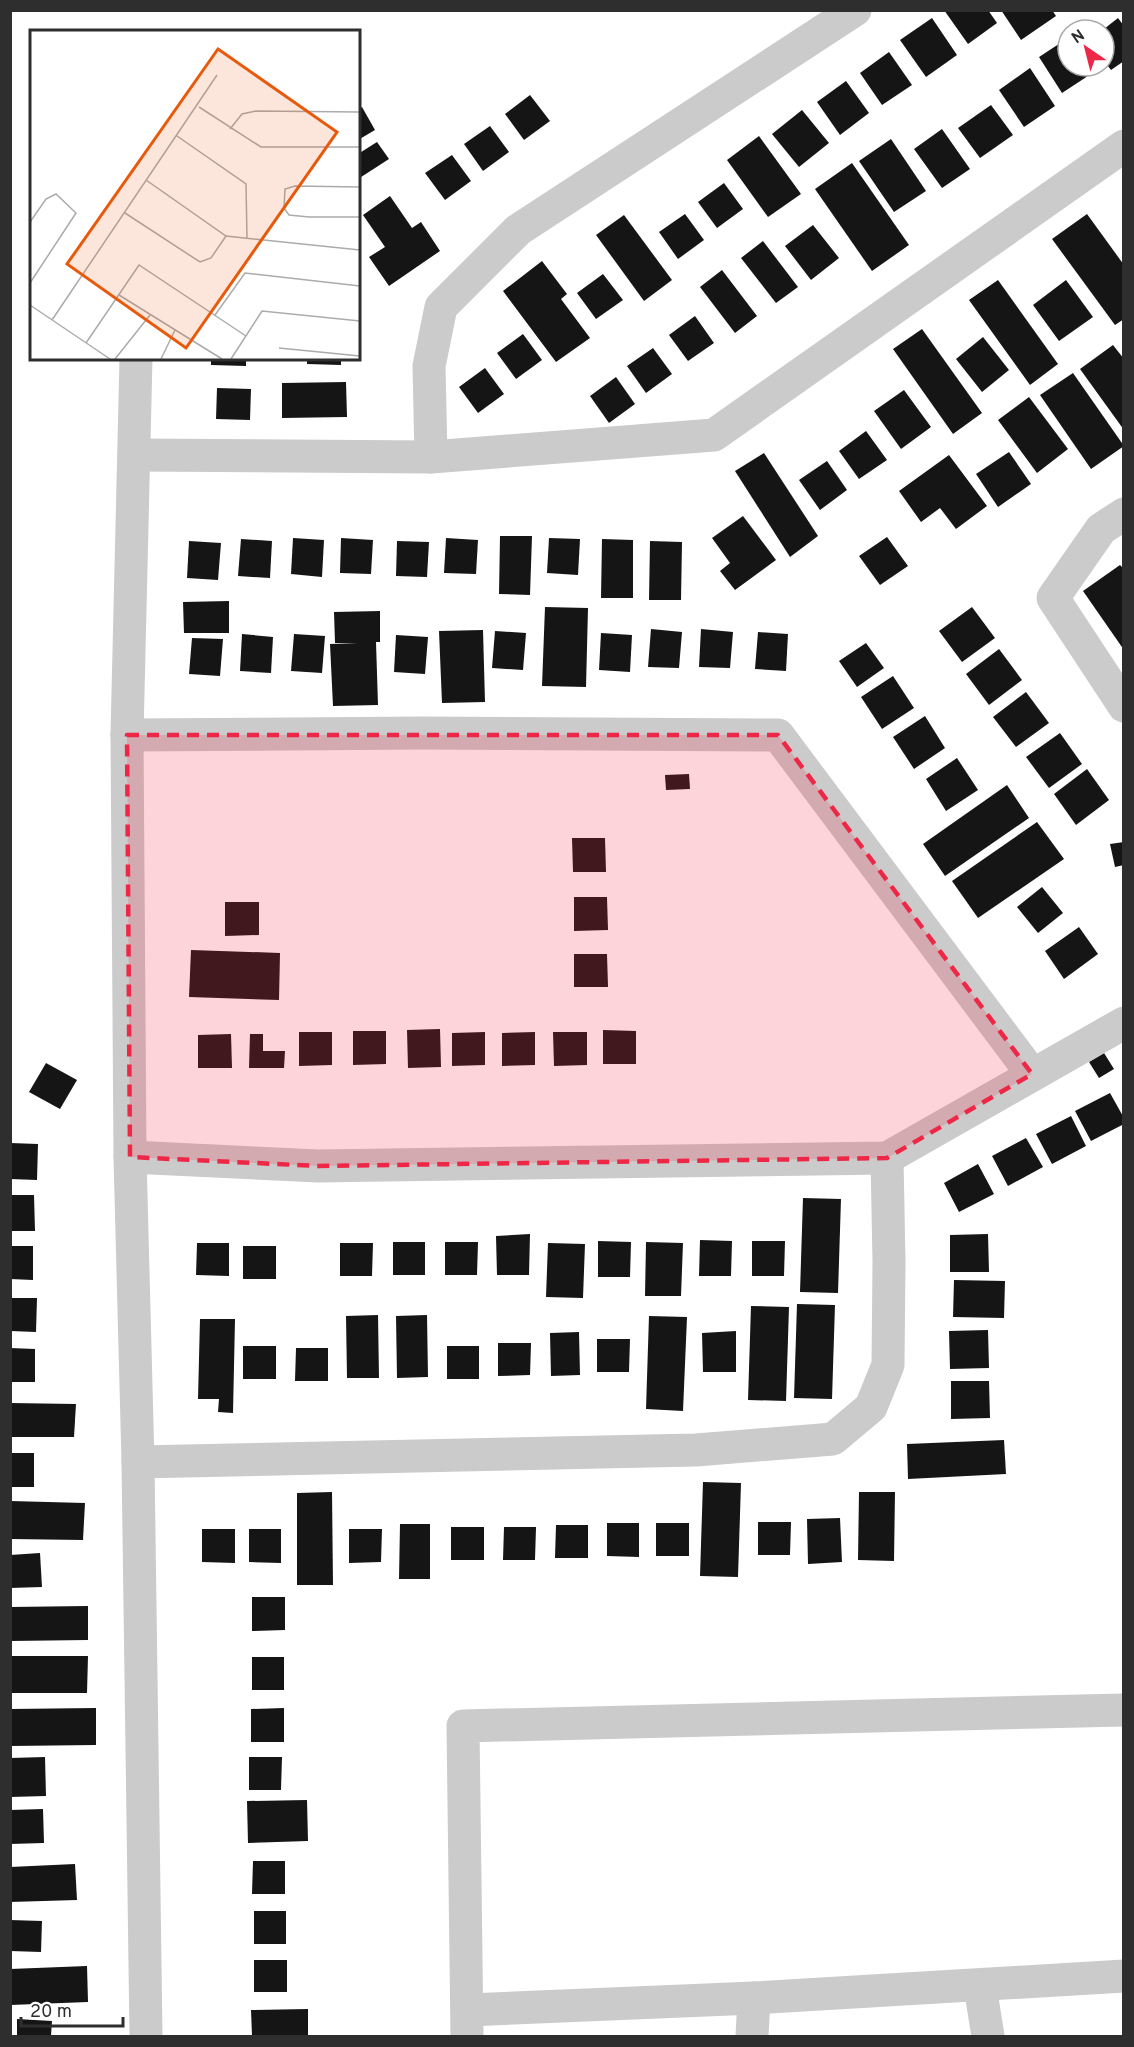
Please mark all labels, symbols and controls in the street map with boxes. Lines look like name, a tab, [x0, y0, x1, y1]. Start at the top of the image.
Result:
north arrow	[1056, 18, 1116, 78]
text: N	[1068, 26, 1089, 49]
inset map	[30, 30, 360, 360]
scale bar	[21, 1990, 123, 2028]
text: 20 m	[30, 2001, 72, 2024]

